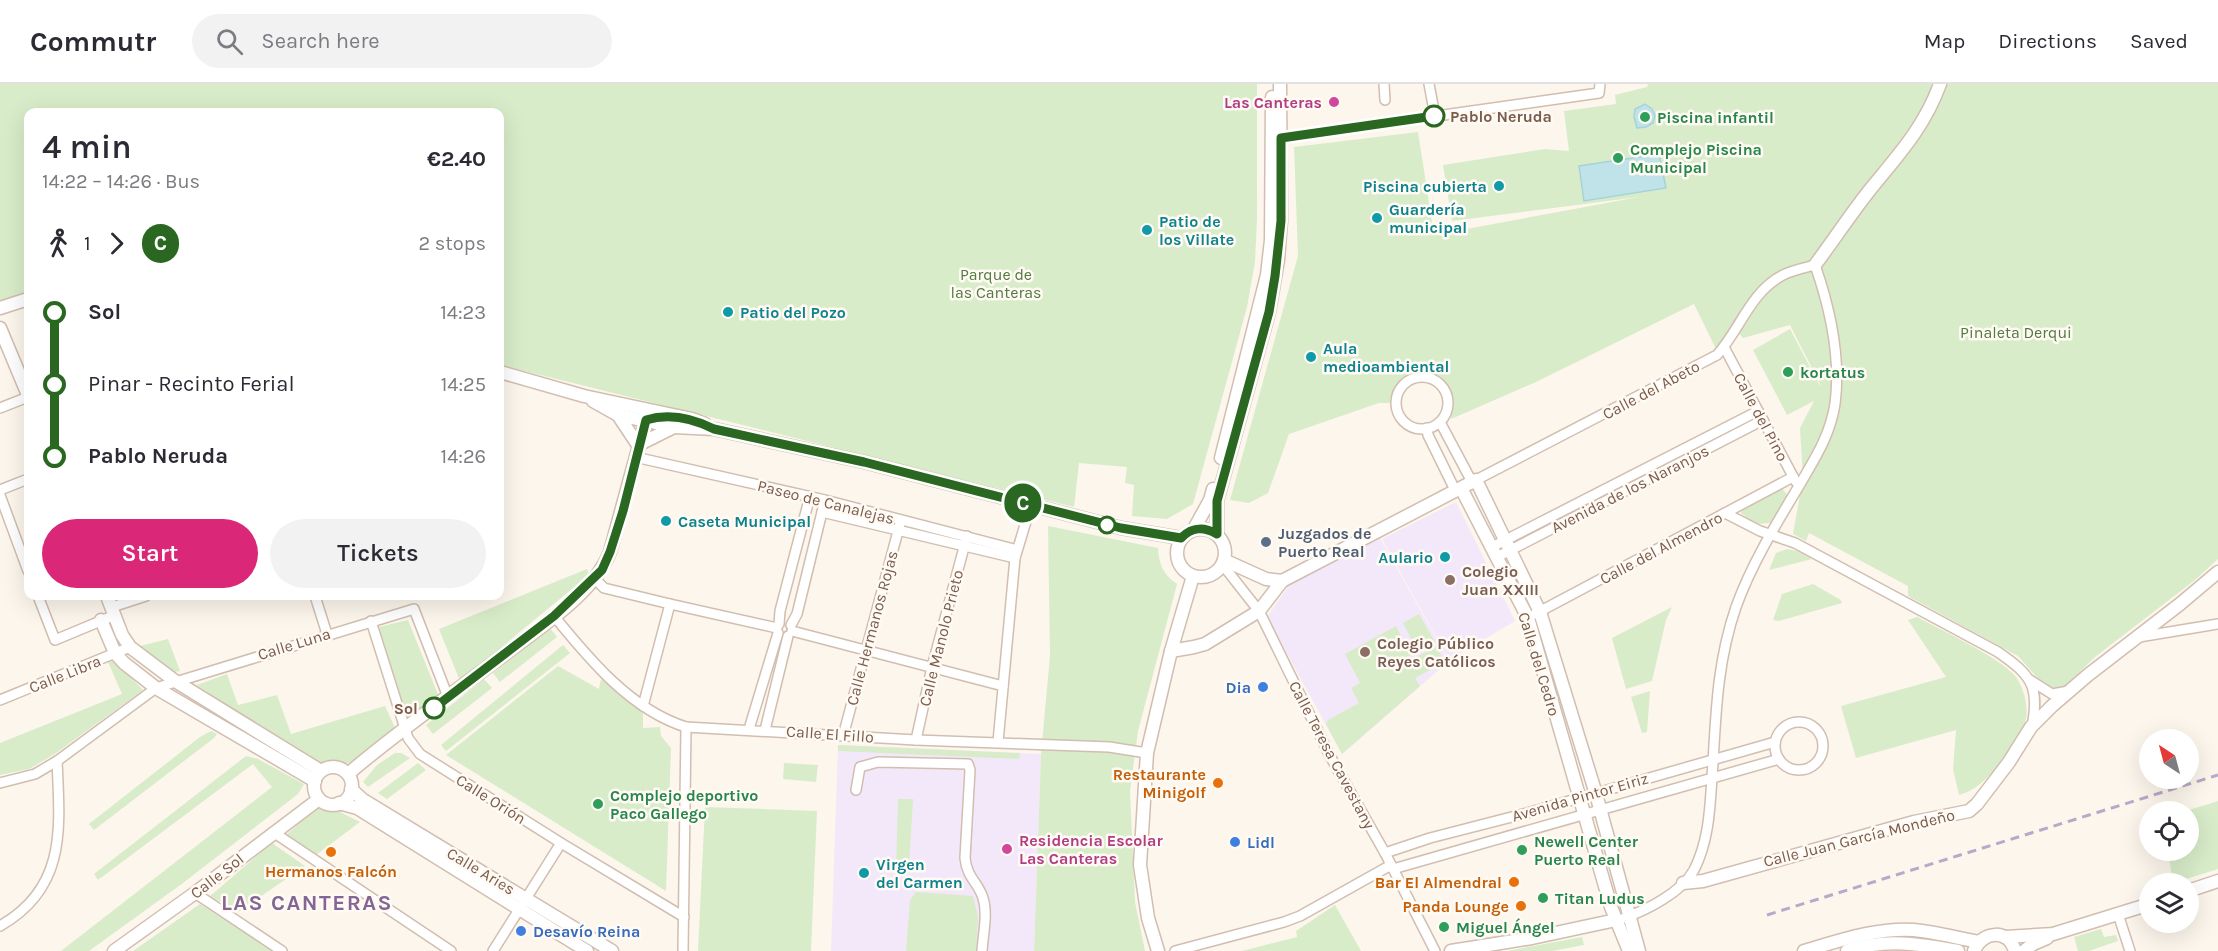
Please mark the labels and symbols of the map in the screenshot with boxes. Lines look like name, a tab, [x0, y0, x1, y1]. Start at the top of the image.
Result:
place label: Las Canteras	[1224, 93, 1322, 112]
marker: Las Canteras	[1327, 95, 1341, 109]
marker: Pablo Neruda	[1423, 105, 1445, 127]
place label: Pablo Neruda	[1450, 107, 1552, 126]
place label: Piscina infantil	[1657, 108, 1774, 127]
marker: Piscina infantil	[1638, 110, 1652, 124]
place label: Complejo Piscina Municipal	[1630, 140, 1762, 177]
marker: Complejo Piscina Municipal	[1611, 151, 1625, 165]
place label: Piscina cubierta	[1363, 177, 1487, 196]
marker: Piscina cubierta	[1492, 179, 1506, 193]
place label: Guardería municipal	[1389, 200, 1467, 237]
marker: Guardería municipal	[1370, 211, 1384, 225]
place label: Patio de los Villate	[1159, 212, 1234, 249]
marker: Patio de los Villate	[1140, 223, 1154, 237]
park label: Parque de las Canteras	[951, 265, 1042, 302]
place label: Patio del Pozo	[740, 303, 846, 322]
marker: Patio del Pozo	[721, 305, 735, 319]
park label: Pinaleta Derqui	[1960, 323, 2072, 342]
place label: Aula medioambiental	[1323, 339, 1449, 376]
marker: Aula medioambiental	[1304, 350, 1318, 364]
street label: Calle del Abeto	[1599, 356, 1703, 424]
place label: kortatus	[1800, 363, 1865, 382]
marker: kortatus	[1781, 365, 1795, 379]
street label: Calle del Pino	[1730, 369, 1792, 465]
street label: Avenida de los Naranjos	[1548, 441, 1712, 537]
street label: Paseo de Canalejas	[756, 476, 896, 528]
line badge: C	[1004, 484, 1042, 522]
street label: Calle del Almendro	[1596, 508, 1726, 588]
place label: Caseta Municipal	[678, 512, 811, 531]
marker: Caseta Municipal	[659, 514, 673, 528]
unlabelled marker	[1098, 516, 1116, 534]
place label: Juzgados de Puerto Real	[1278, 524, 1371, 561]
marker: Juzgados de Puerto Real	[1259, 535, 1273, 549]
place label: Aulario	[1378, 548, 1433, 567]
street label: Calle Hermanos Rojas	[842, 549, 902, 707]
marker: Aulario	[1438, 550, 1452, 564]
place label: Colegio Juan XXIII	[1462, 562, 1539, 599]
street label: Calle Manolo Prieto	[915, 568, 967, 708]
marker: Colegio Juan XXIII	[1443, 573, 1457, 587]
street label: Calle del Cedro	[1514, 610, 1564, 718]
street label: Calle Luna	[255, 624, 333, 664]
place label: Colegio Público Reyes Católicos	[1377, 634, 1496, 671]
marker: Colegio Público Reyes Católicos	[1358, 645, 1372, 659]
street label: Calle Libra	[26, 651, 104, 697]
place label: Dia	[1225, 678, 1251, 697]
street label: Calle Teresa Cavestany	[1285, 678, 1379, 833]
marker: Dia	[1256, 680, 1270, 694]
marker: Sol	[423, 697, 445, 719]
place label: Sol	[394, 699, 418, 718]
street label: Calle El Fillo	[786, 721, 874, 747]
north arrow	[2139, 729, 2199, 789]
place label: Restaurante Minigolf	[1113, 765, 1206, 802]
street label: Avenida Pintor Eiriz	[1510, 768, 1650, 826]
street label: Calle Orión	[453, 770, 529, 828]
marker: Restaurante Minigolf	[1211, 776, 1225, 790]
place label: Complejo deportivo Paco Gallego	[610, 786, 758, 823]
marker: Complejo deportivo Paco Gallego	[591, 797, 605, 811]
street label: Calle Juan García Mondeño	[1761, 805, 1957, 871]
place label: Residencia Escolar Las Canteras	[1019, 831, 1163, 868]
place label: Newell Center Puerto Real	[1534, 832, 1639, 869]
place label: Lidl	[1247, 833, 1275, 852]
marker: Lidl	[1228, 835, 1242, 849]
marker: Residencia Escolar Las Canteras	[1000, 842, 1014, 856]
street label: Calle Aries	[444, 843, 518, 899]
marker: Newell Center Puerto Real	[1515, 843, 1529, 857]
marker: Hermanos Falcón	[324, 845, 338, 859]
street label: Calle Sol	[187, 849, 247, 903]
place label: Virgen del Carmen	[876, 855, 963, 892]
place label: Hermanos Falcón	[265, 862, 397, 881]
marker: Virgen del Carmen	[857, 866, 871, 880]
place label: Bar El Almendral	[1375, 873, 1502, 892]
marker: Bar El Almendral	[1507, 875, 1521, 889]
place label: Titan Ludus	[1555, 889, 1645, 908]
district label: LAS CANTERAS	[221, 890, 393, 916]
marker: Titan Ludus	[1536, 891, 1550, 905]
place label: Panda Lounge	[1402, 897, 1509, 916]
marker: Panda Lounge	[1514, 899, 1528, 913]
place label: Miguel Ángel	[1456, 918, 1555, 937]
marker: Miguel Ángel	[1437, 920, 1451, 934]
place label: Desavío Reina	[533, 922, 640, 941]
marker: Desavío Reina	[514, 924, 528, 938]

